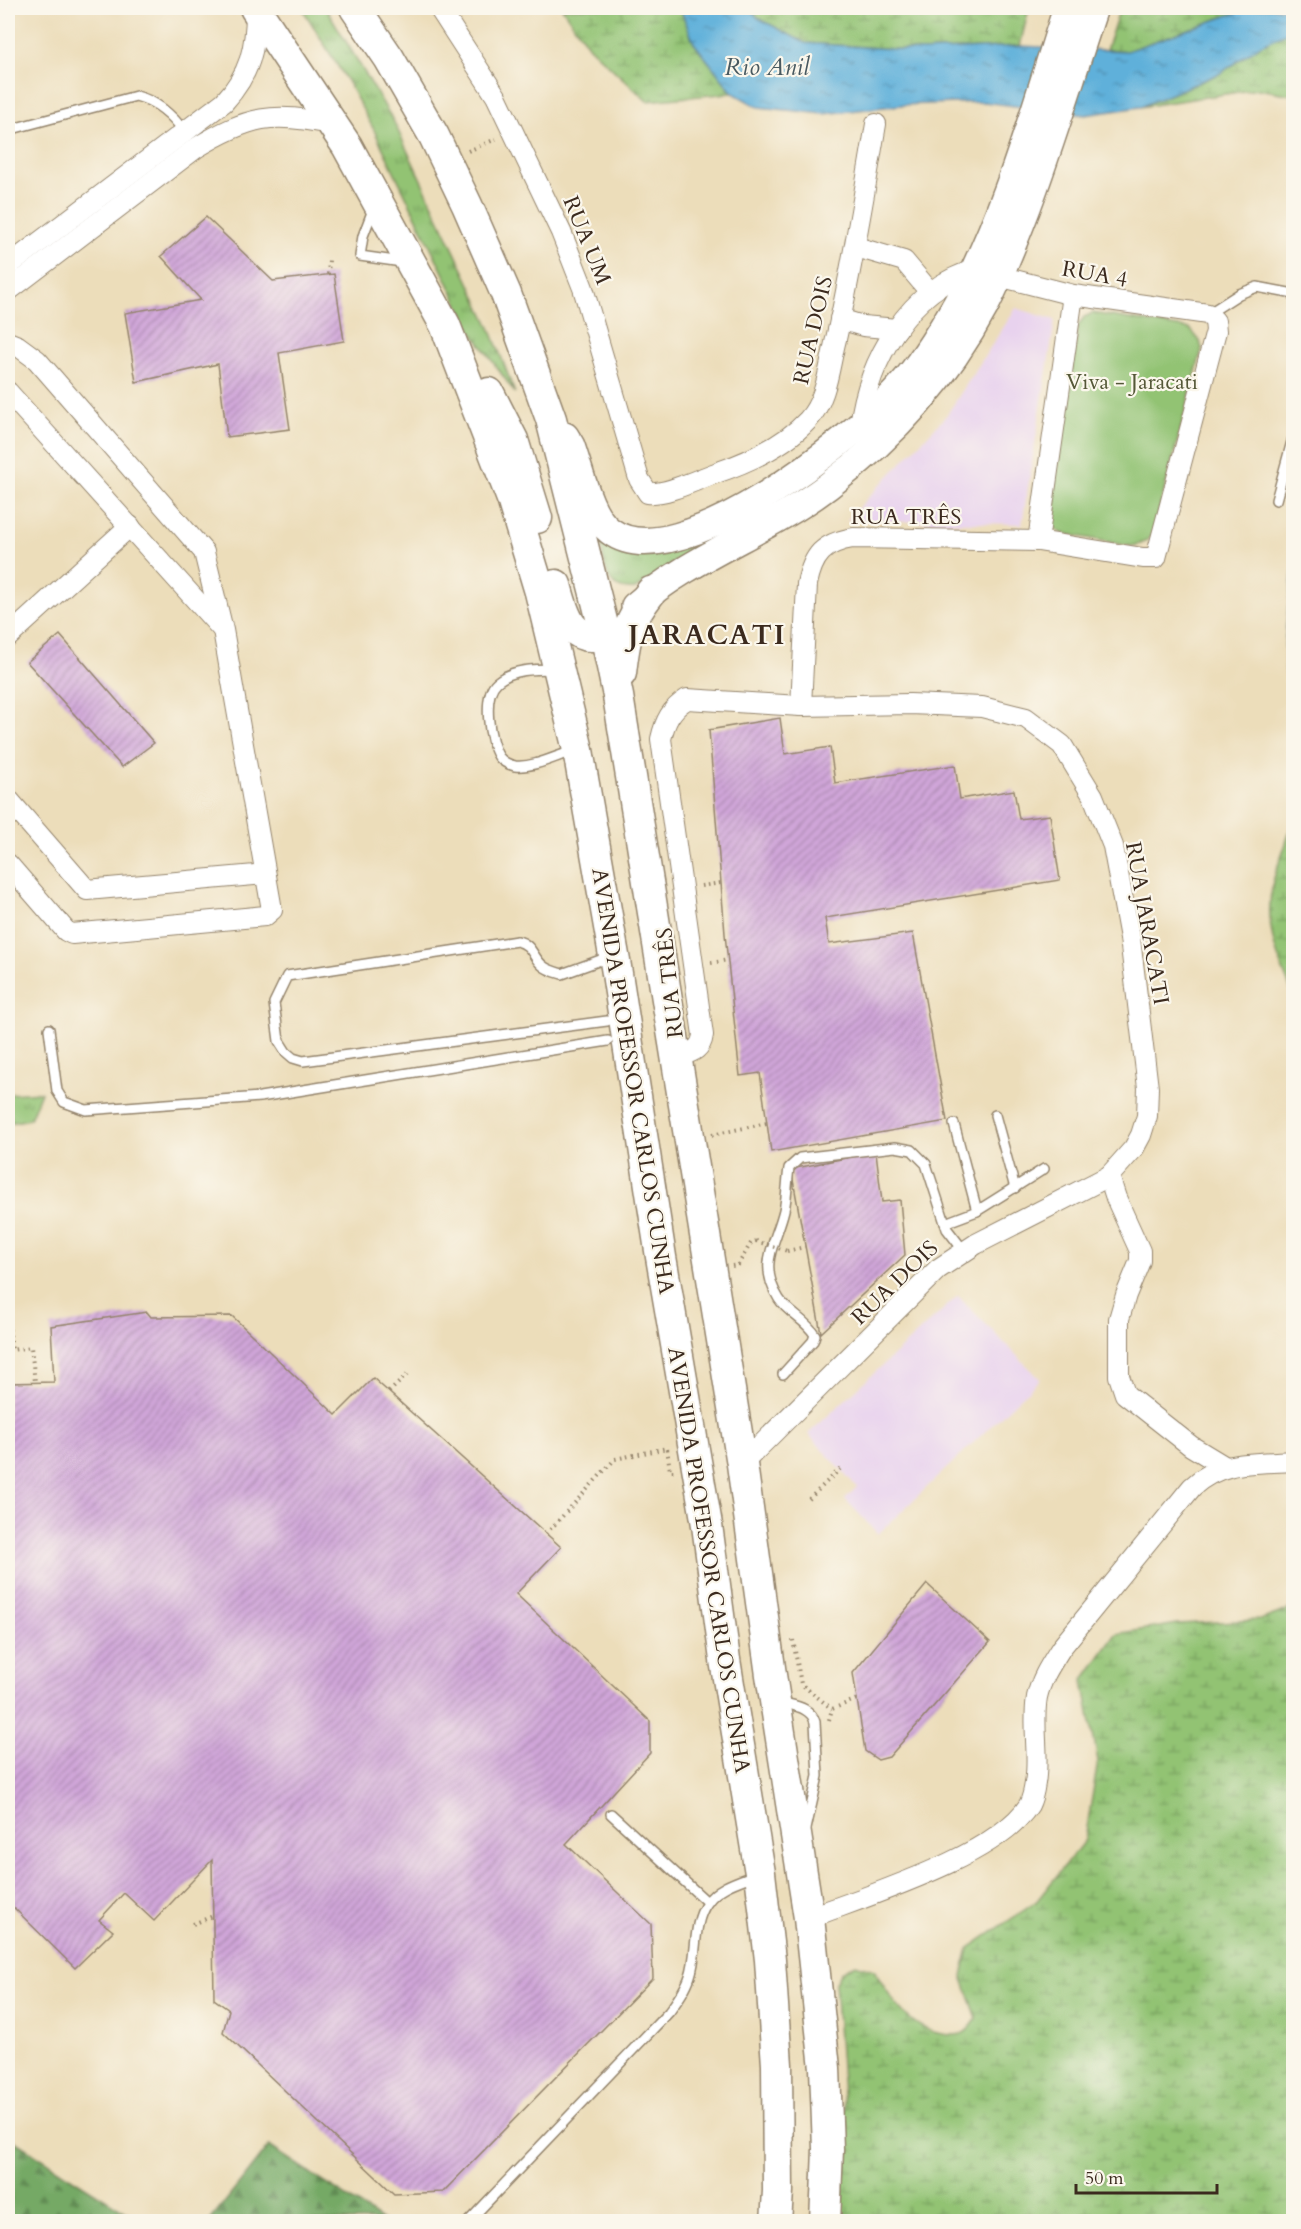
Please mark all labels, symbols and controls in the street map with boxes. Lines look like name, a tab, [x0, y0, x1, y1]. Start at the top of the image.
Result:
water label: Rio Anil	[724, 51, 811, 84]
street label: RUA UM	[556, 191, 619, 290]
street label: RUA 4	[1060, 253, 1130, 294]
street label: RUA DOIS	[786, 273, 840, 387]
park label: Viva - Jaracati	[1066, 367, 1198, 397]
street label: RUA TRÊS	[851, 502, 961, 532]
district label: JARACATI	[624, 616, 786, 654]
street label: RUA JARACATI	[1118, 839, 1176, 1007]
street label: AVENIDA PROFESSOR CARLOS CUNHA	[584, 866, 682, 1297]
street label: RUA TRÊS	[649, 926, 691, 1040]
street label: RUA DOIS	[845, 1234, 945, 1332]
street label: AVENIDA PROFESSOR CARLOS CUNHA	[660, 1345, 758, 1776]
scale bar	[1076, 2157, 1217, 2195]
text: 50 m	[1085, 2166, 1124, 2191]

